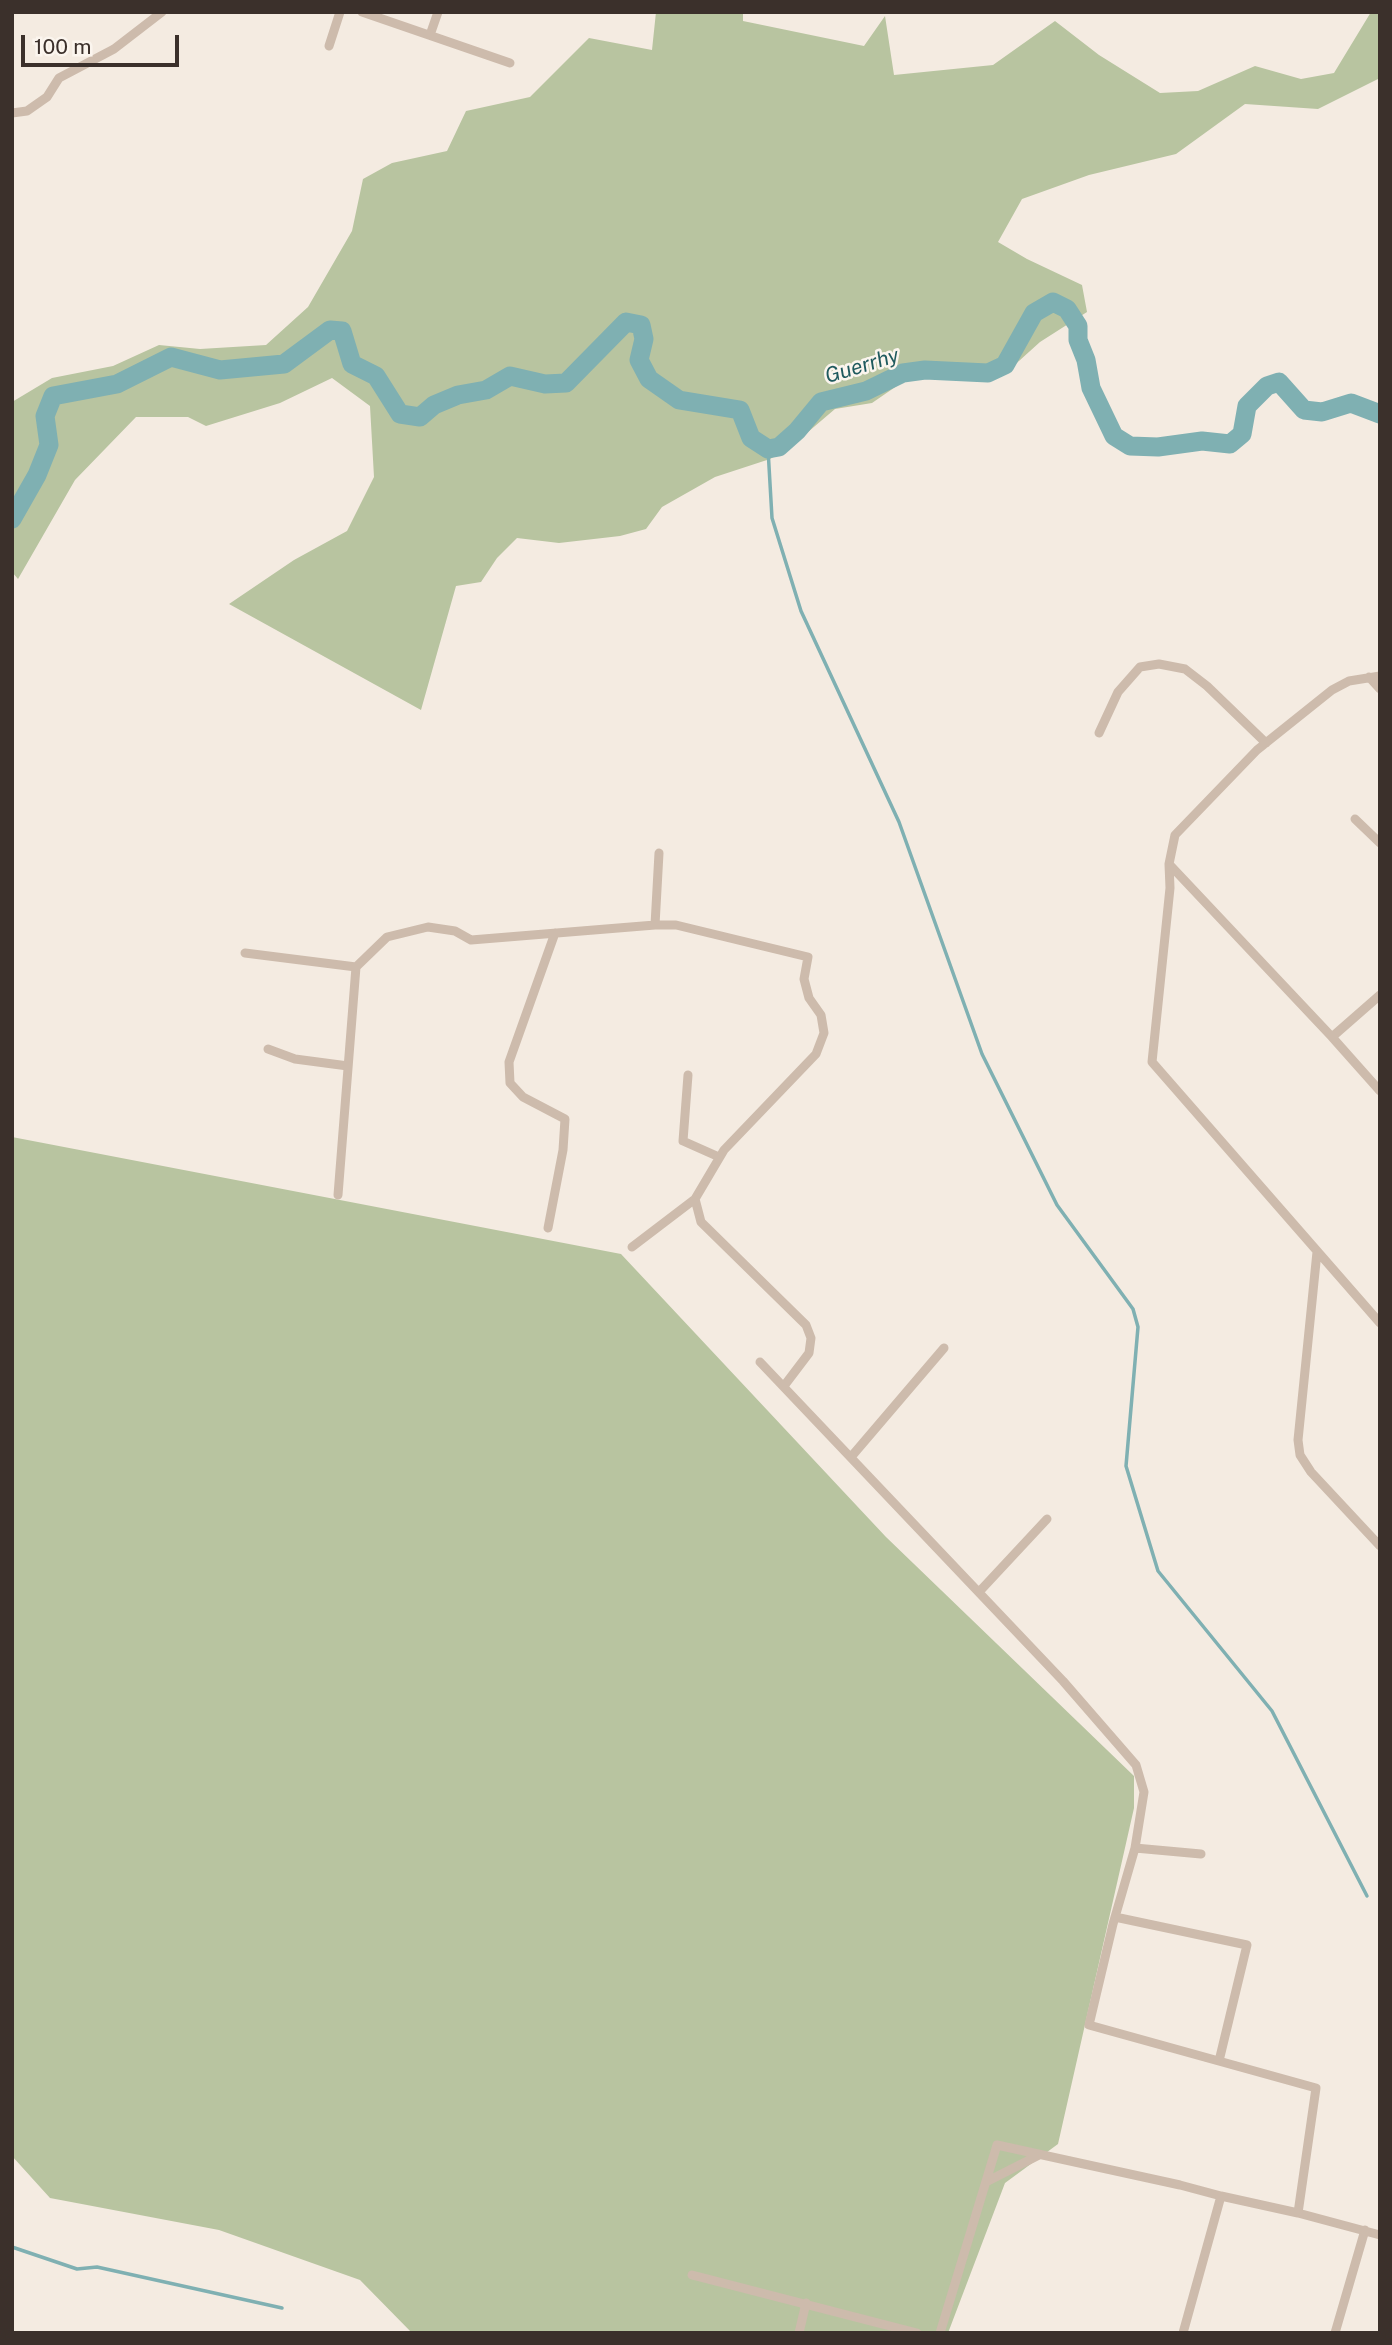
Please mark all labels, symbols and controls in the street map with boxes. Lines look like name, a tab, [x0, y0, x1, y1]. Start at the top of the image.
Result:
scale bar	[24, 21, 182, 65]
text: 100 m	[34, 34, 91, 59]
water label: Guerrhy	[822, 343, 902, 389]

